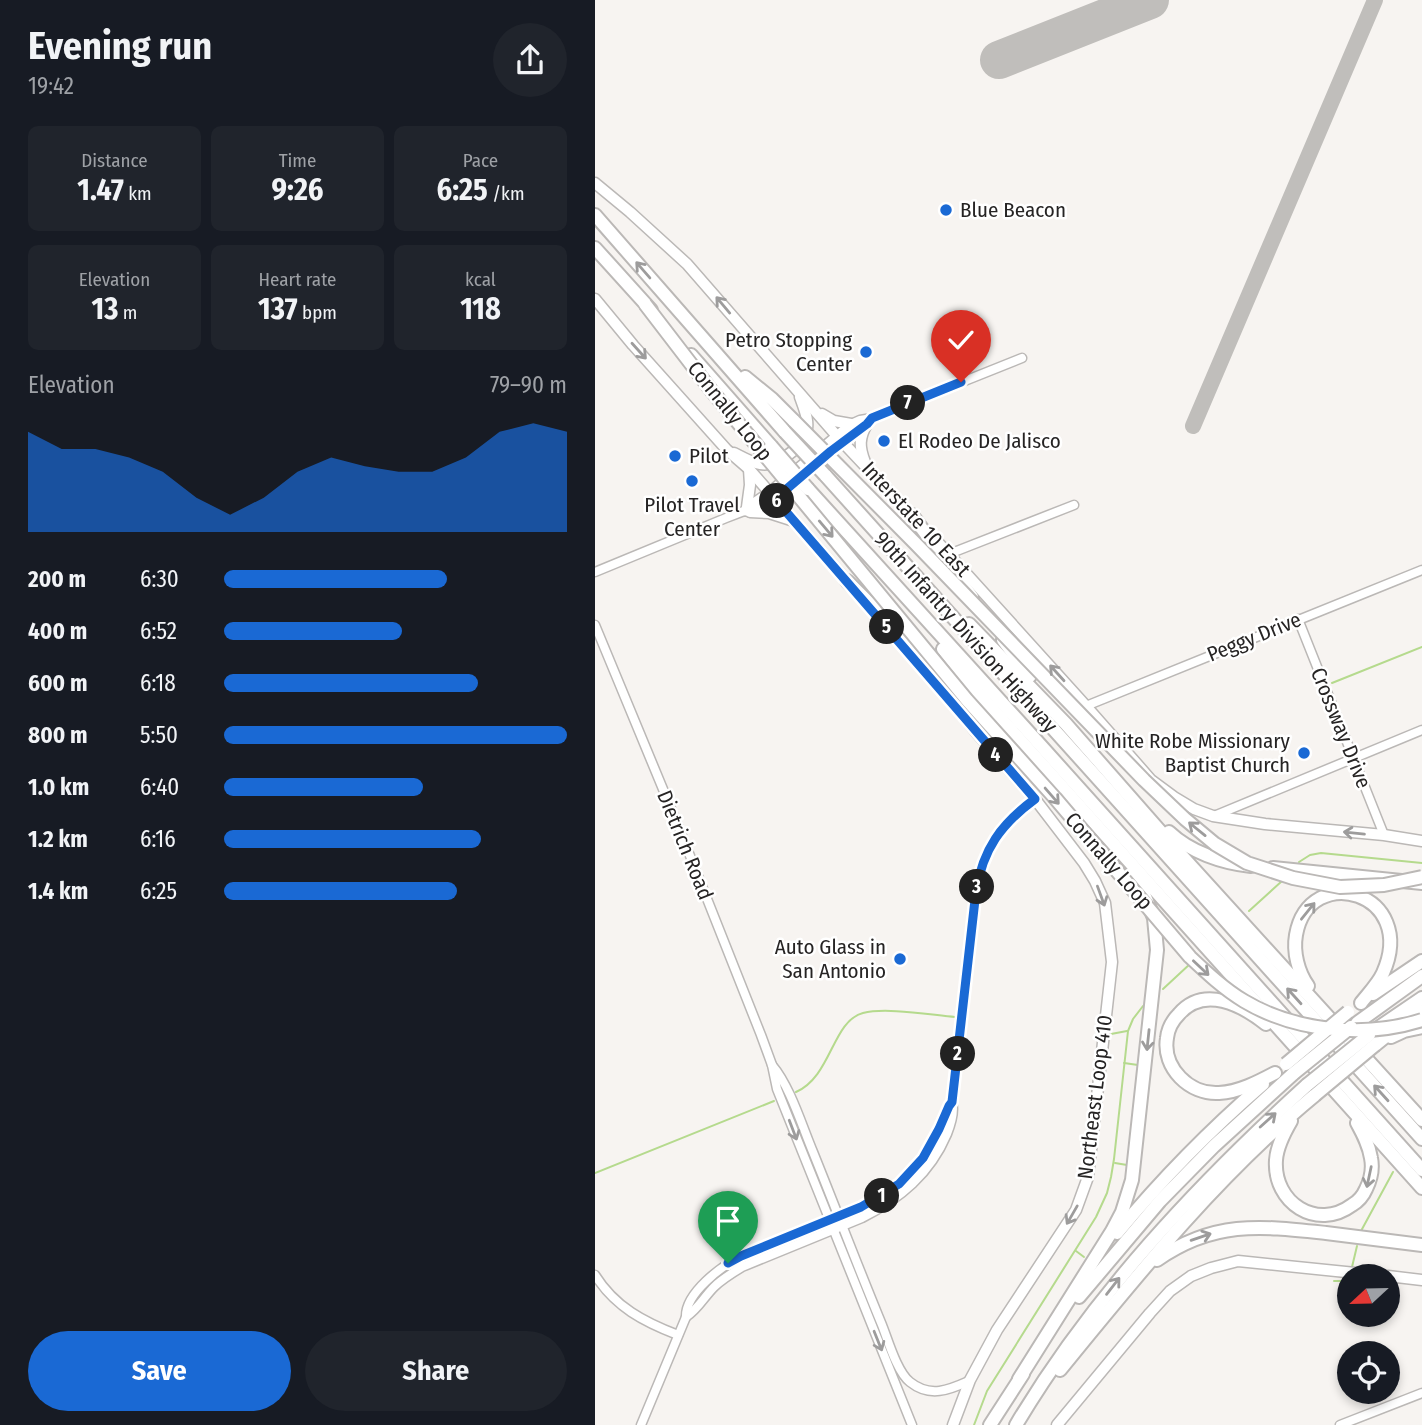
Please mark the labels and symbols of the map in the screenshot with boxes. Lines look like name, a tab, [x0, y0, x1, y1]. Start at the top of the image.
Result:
place label: Blue Beacon	[960, 197, 1066, 223]
marker: Blue Beacon	[938, 202, 954, 218]
one-way arrow	[635, 262, 652, 279]
one-way arrow	[715, 296, 731, 314]
pin	[931, 310, 991, 382]
place label: Petro Stopping Center	[725, 327, 853, 377]
one-way arrow	[630, 342, 647, 359]
marker: Petro Stopping Center	[858, 344, 874, 360]
street label: Connally Loop	[682, 356, 778, 466]
pin: 7	[891, 386, 925, 420]
place label: El Rodeo De Jalisco	[898, 428, 1061, 454]
marker: El Rodeo De Jalisco	[876, 433, 892, 449]
place label: Pilot	[689, 443, 729, 469]
marker: Pilot	[667, 448, 683, 464]
street label: Interstate 10 East	[856, 456, 976, 582]
marker: Pilot Travel Center	[684, 473, 700, 489]
pin: 6	[759, 484, 795, 518]
place label: Pilot Travel Center	[644, 492, 740, 542]
one-way arrow	[818, 519, 834, 537]
street label: 90th Infantry Division Highway	[869, 526, 1064, 738]
street label: Peggy Drive	[1203, 606, 1305, 668]
pin: 5	[869, 610, 905, 644]
street label: Crossway Drive	[1305, 664, 1377, 792]
one-way arrow	[1048, 665, 1065, 682]
place label: White Robe Missionary Baptist Church	[1095, 728, 1291, 778]
pin: 4	[979, 738, 1013, 772]
marker: White Robe Missionary Baptist Church	[1296, 745, 1312, 761]
street label: Dietrich Road	[651, 786, 719, 904]
one-way arrow	[1044, 786, 1060, 804]
street label: Connally Loop	[1060, 807, 1158, 915]
one-way arrow	[1188, 821, 1206, 837]
one-way arrow	[1343, 826, 1366, 839]
pin: 3	[959, 870, 995, 904]
one-way arrow	[1096, 884, 1108, 906]
one-way arrow	[1300, 902, 1316, 920]
place label: Auto Glass in San Antonio	[775, 934, 886, 984]
marker: Auto Glass in San Antonio	[892, 951, 908, 967]
one-way arrow	[1193, 959, 1210, 976]
one-way arrow	[1286, 987, 1302, 1005]
street label: Northeast Loop 410	[1072, 1013, 1118, 1181]
one-way arrow	[1141, 1028, 1154, 1051]
pin: 2	[941, 1036, 975, 1072]
one-way arrow	[1373, 1084, 1389, 1102]
one-way arrow	[1259, 1112, 1277, 1128]
one-way arrow	[787, 1119, 800, 1140]
one-way arrow	[1362, 1165, 1375, 1188]
pin: 1	[865, 1178, 899, 1214]
pin	[698, 1191, 758, 1263]
one-way arrow	[1065, 1205, 1079, 1225]
one-way arrow	[1190, 1230, 1212, 1242]
north arrow	[1337, 1264, 1400, 1326]
one-way arrow	[1106, 1278, 1121, 1296]
one-way arrow	[872, 1330, 885, 1351]

